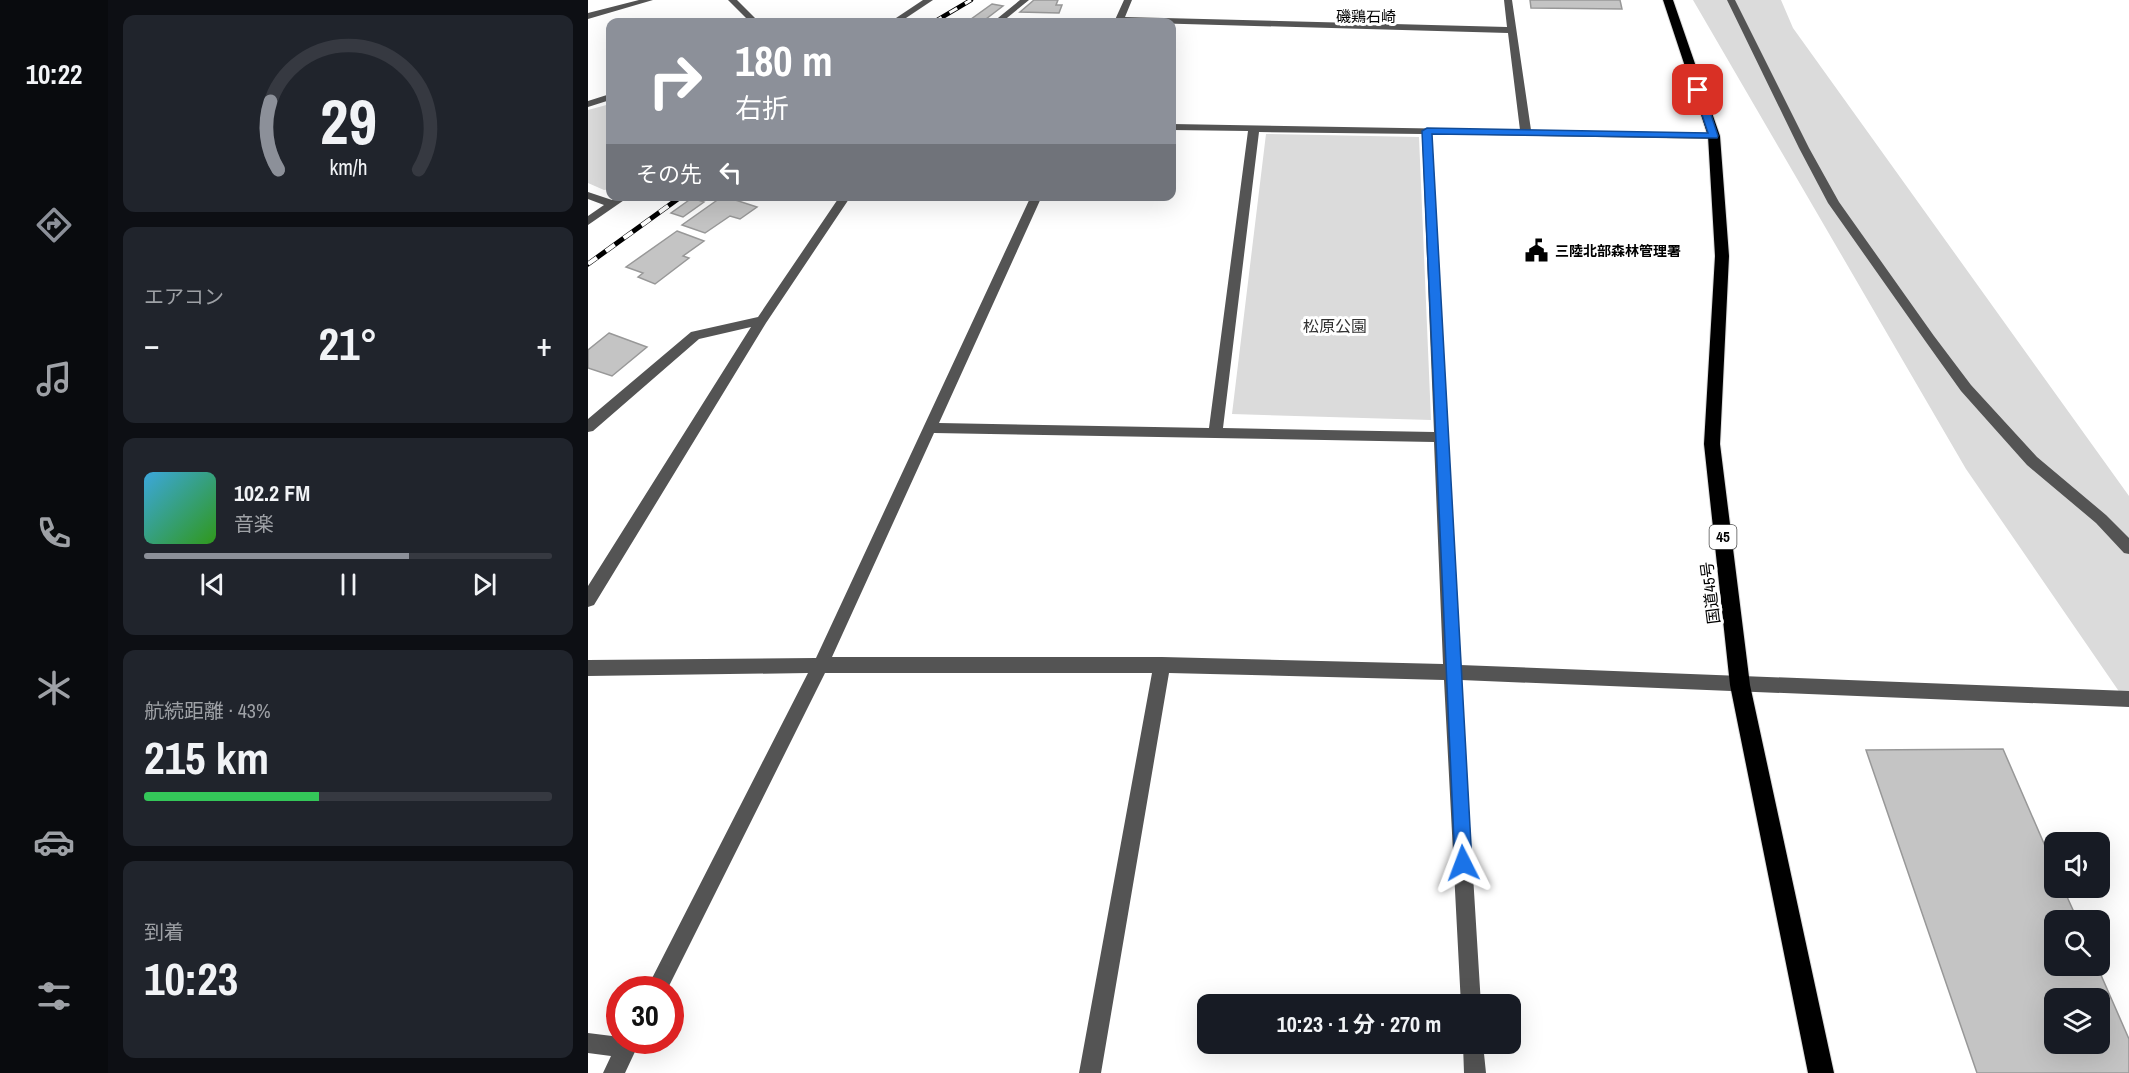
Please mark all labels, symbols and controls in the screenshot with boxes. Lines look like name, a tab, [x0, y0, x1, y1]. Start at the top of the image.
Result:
district label: 磯鶏石崎	[1336, 6, 1396, 27]
text: 180 m	[735, 33, 833, 89]
icon: right	[636, 42, 714, 120]
text: 10:22	[26, 56, 82, 92]
pin	[1672, 64, 1723, 115]
icon: arrive	[1681, 73, 1714, 106]
text: 29	[320, 79, 376, 163]
text: 右折	[735, 90, 789, 126]
text: km/h	[329, 154, 367, 183]
icon: left	[714, 156, 747, 189]
text: その先	[636, 159, 702, 189]
icon: directions	[33, 204, 75, 246]
public building icon: 三陸北部森林管理署	[1524, 238, 1550, 264]
place label: 三陸北部森林管理署	[1555, 242, 1681, 260]
text: エアコン	[144, 283, 224, 310]
text: 21°	[318, 313, 378, 374]
park label: 松原公園	[1303, 315, 1367, 337]
text: −	[144, 322, 160, 366]
text: +	[536, 322, 552, 366]
icon: music	[33, 358, 75, 400]
text: 102.2 FM	[234, 478, 310, 508]
text: 音楽	[234, 510, 274, 537]
icon: phone	[33, 512, 75, 554]
road number: 45	[1710, 525, 1736, 549]
street label: 国道45号	[1695, 561, 1725, 625]
icon: previous	[196, 568, 229, 601]
icon: pause	[332, 568, 365, 601]
icon: next	[468, 568, 501, 601]
icon: climate	[33, 667, 75, 709]
text: 航続距離 · 43%	[144, 697, 271, 724]
text: 215 km	[144, 727, 269, 788]
icon: car	[33, 821, 75, 863]
position arrow	[1431, 831, 1495, 895]
map controls	[2044, 832, 2110, 1054]
button: sound	[2044, 832, 2110, 898]
button: search	[2044, 910, 2110, 976]
text: 到着	[144, 918, 184, 945]
text: 10:23	[144, 948, 238, 1009]
icon: filters	[33, 975, 75, 1017]
speed limit sign: 30	[606, 976, 684, 1054]
button: layers	[2044, 988, 2110, 1054]
text: 10:23 · 1 分 · 270 m	[1277, 1009, 1441, 1039]

